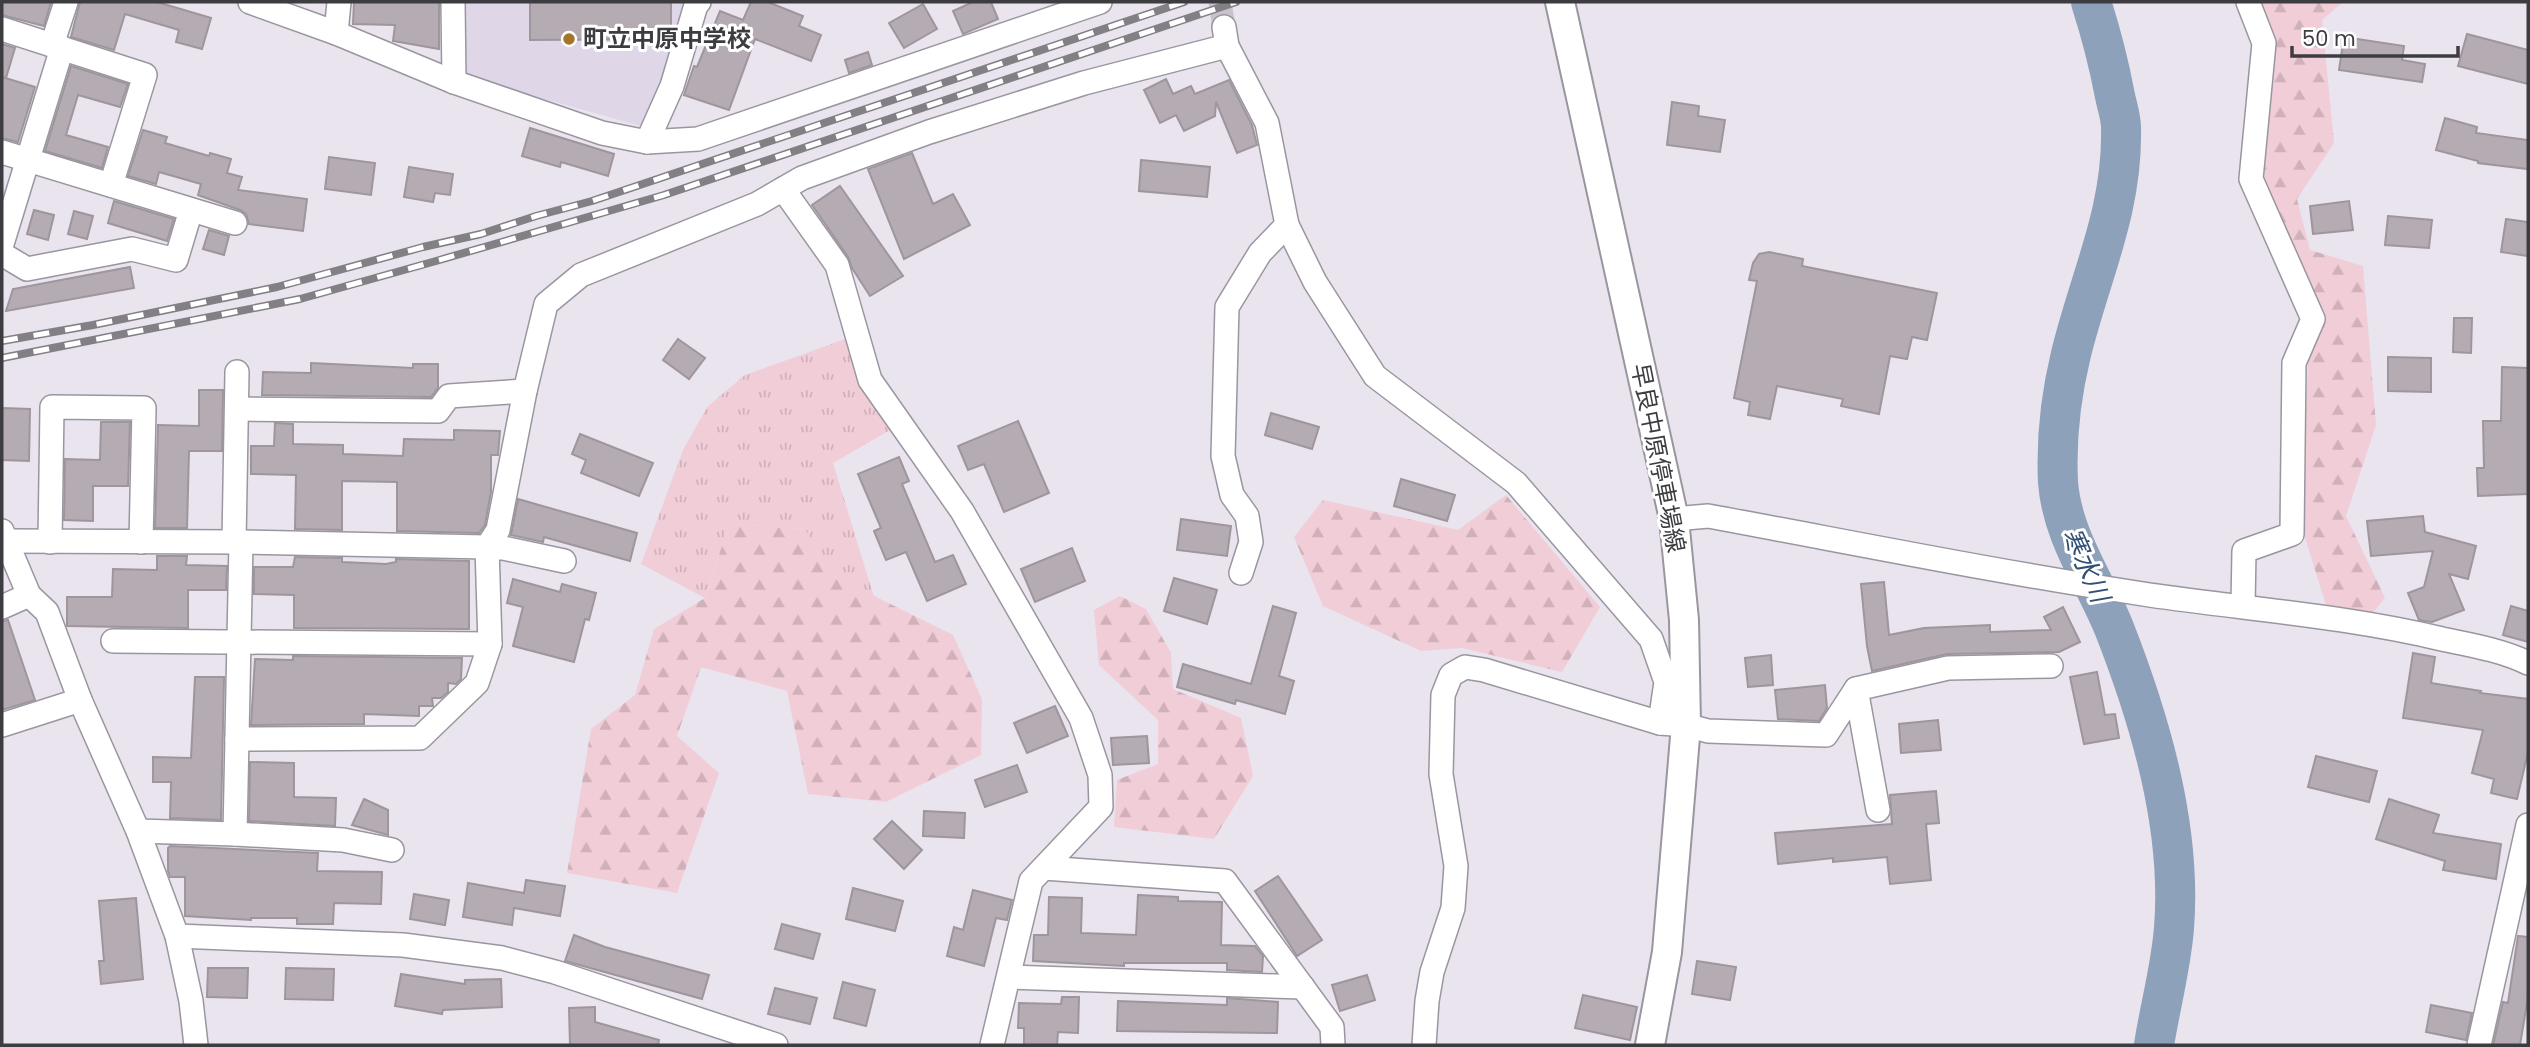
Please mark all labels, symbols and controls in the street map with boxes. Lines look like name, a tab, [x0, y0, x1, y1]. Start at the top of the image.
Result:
scale bar	[2292, 14, 2458, 58]
place label: 町立中原中学校	[583, 22, 751, 55]
text: 50 m	[2302, 24, 2356, 53]
marker: 町立中原中学校	[561, 31, 577, 47]
street label: 早良中原停車場線	[1624, 361, 1693, 555]
water label: 寒水川	[2054, 522, 2120, 611]

